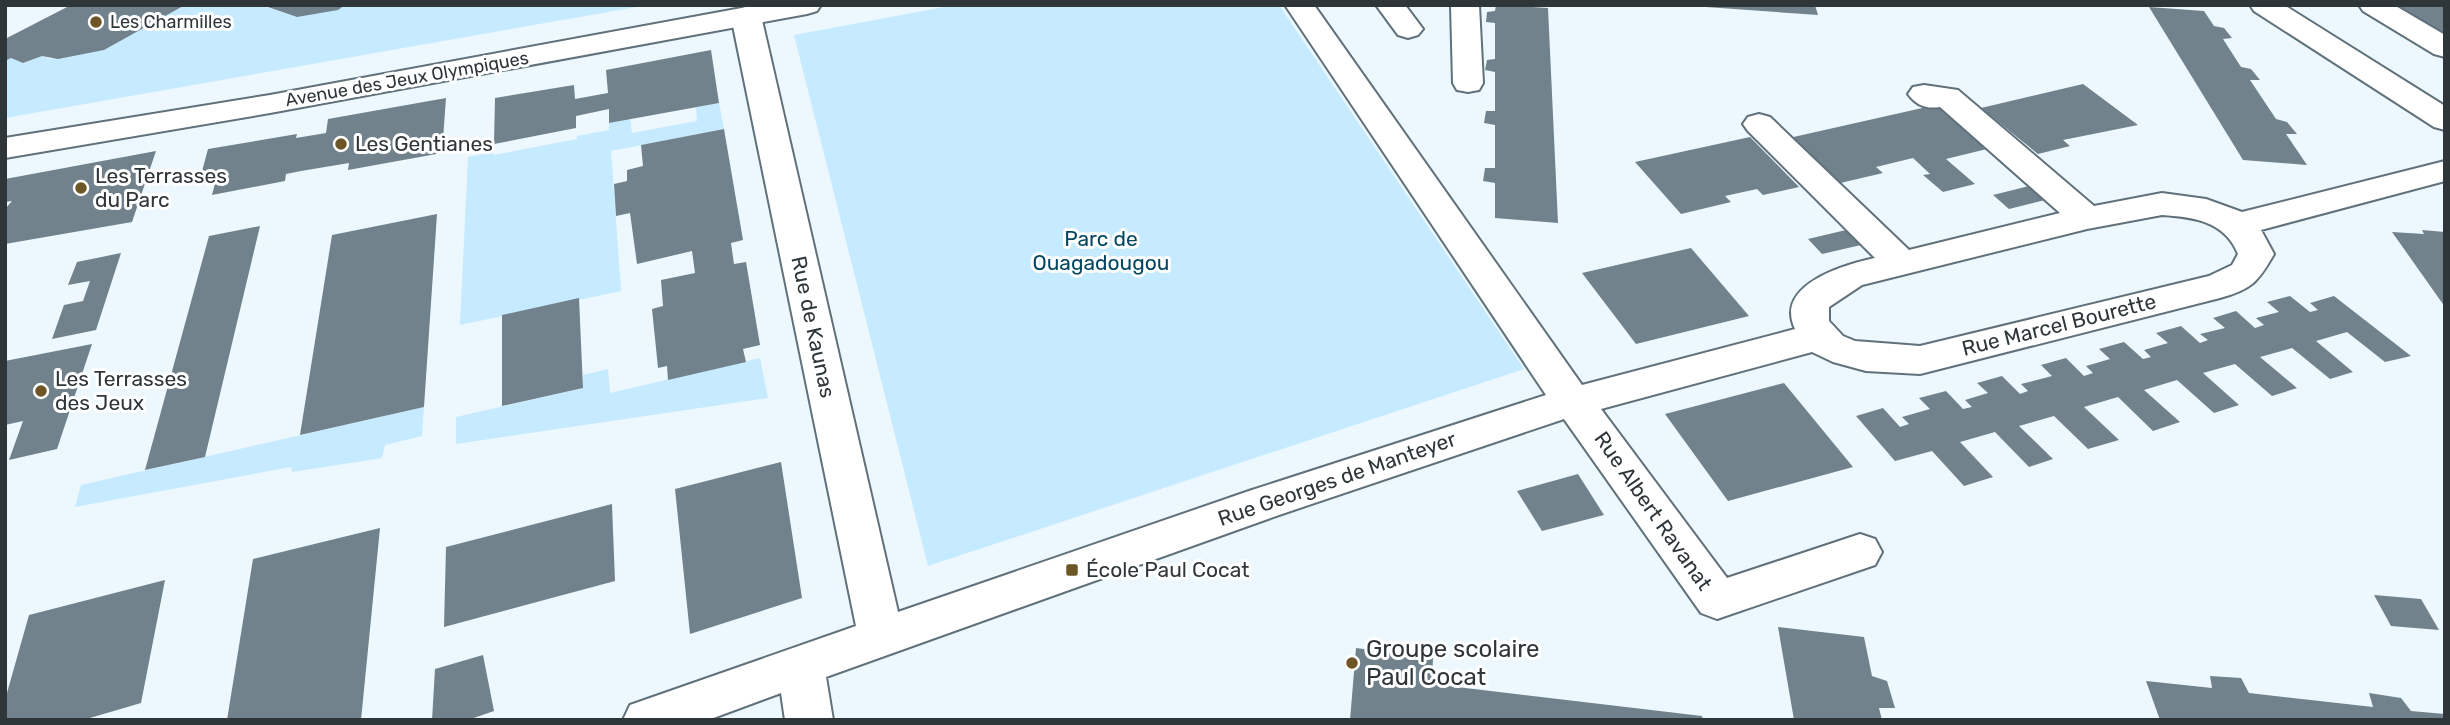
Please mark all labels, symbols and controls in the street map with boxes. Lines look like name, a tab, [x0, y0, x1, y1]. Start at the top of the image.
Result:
place label: Les Charmilles	[110, 11, 232, 33]
marker: Les Charmilles	[88, 14, 104, 30]
street label: Avenue des Jeux Olympiques	[284, 47, 530, 111]
place label: Les Gentianes	[355, 131, 493, 156]
marker: Les Gentianes	[333, 136, 349, 152]
place label: Les Terrasses du Parc	[95, 163, 227, 212]
marker: Les Terrasses du Parc	[73, 180, 89, 196]
park label: Parc de Ouagadougou	[1032, 226, 1170, 275]
street label: Rue de Kaunas	[786, 254, 841, 400]
street label: Rue Marcel Bourette	[1959, 288, 2159, 361]
place label: Les Terrasses des Jeux	[55, 366, 187, 415]
marker: Les Terrasses des Jeux	[33, 383, 49, 399]
street label: Rue Georges de Manteyer	[1215, 426, 1459, 531]
street label: Rue Albert Ravanat	[1589, 427, 1718, 595]
place label: École Paul Cocat	[1086, 557, 1249, 582]
marker: École Paul Cocat	[1064, 562, 1080, 578]
place label: Groupe scolaire Paul Cocat	[1366, 635, 1540, 691]
marker: Groupe scolaire Paul Cocat	[1344, 655, 1360, 671]

